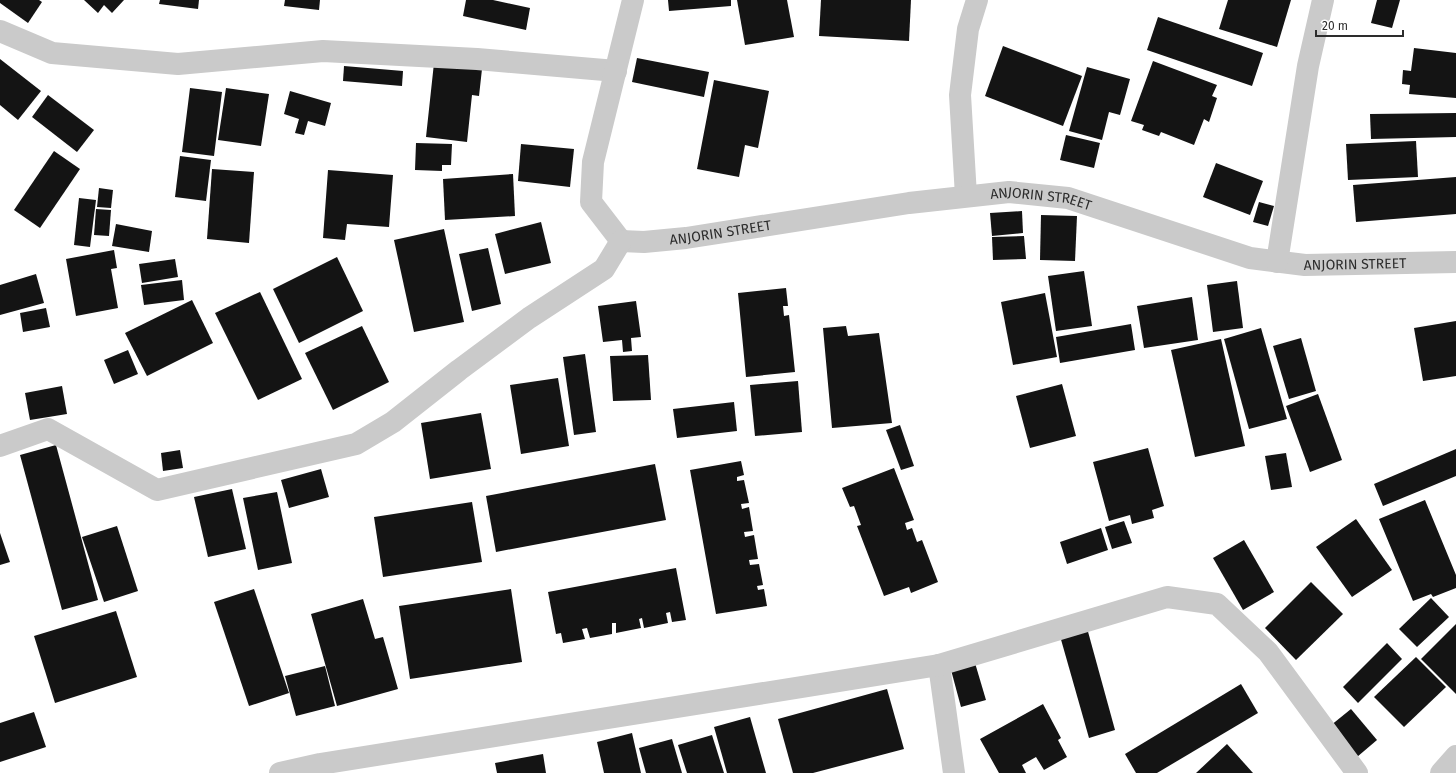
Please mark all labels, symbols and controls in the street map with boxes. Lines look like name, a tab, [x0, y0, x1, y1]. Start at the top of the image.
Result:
scale bar	[1316, 12, 1403, 38]
text: 20 m	[1322, 19, 1348, 33]
street label: ANJORIN STREET	[989, 184, 1095, 214]
street label: ANJORIN STREET	[669, 217, 773, 249]
street label: ANJORIN STREET	[1304, 255, 1407, 274]

